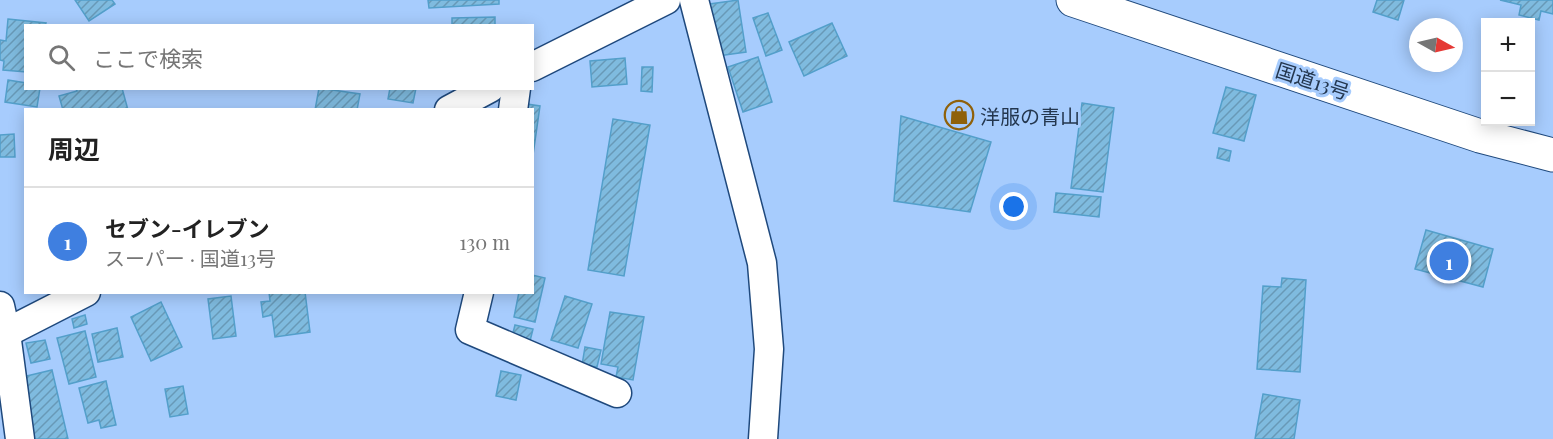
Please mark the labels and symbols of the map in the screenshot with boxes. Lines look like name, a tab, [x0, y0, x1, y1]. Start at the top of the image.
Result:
north arrow	[1409, 18, 1463, 72]
street label: 国道13号	[1273, 55, 1353, 105]
shop icon: 洋服の青山	[943, 99, 975, 131]
place label: 洋服の青山	[980, 102, 1080, 129]
your location	[999, 192, 1028, 221]
pin: 1	[1430, 238, 1468, 284]

